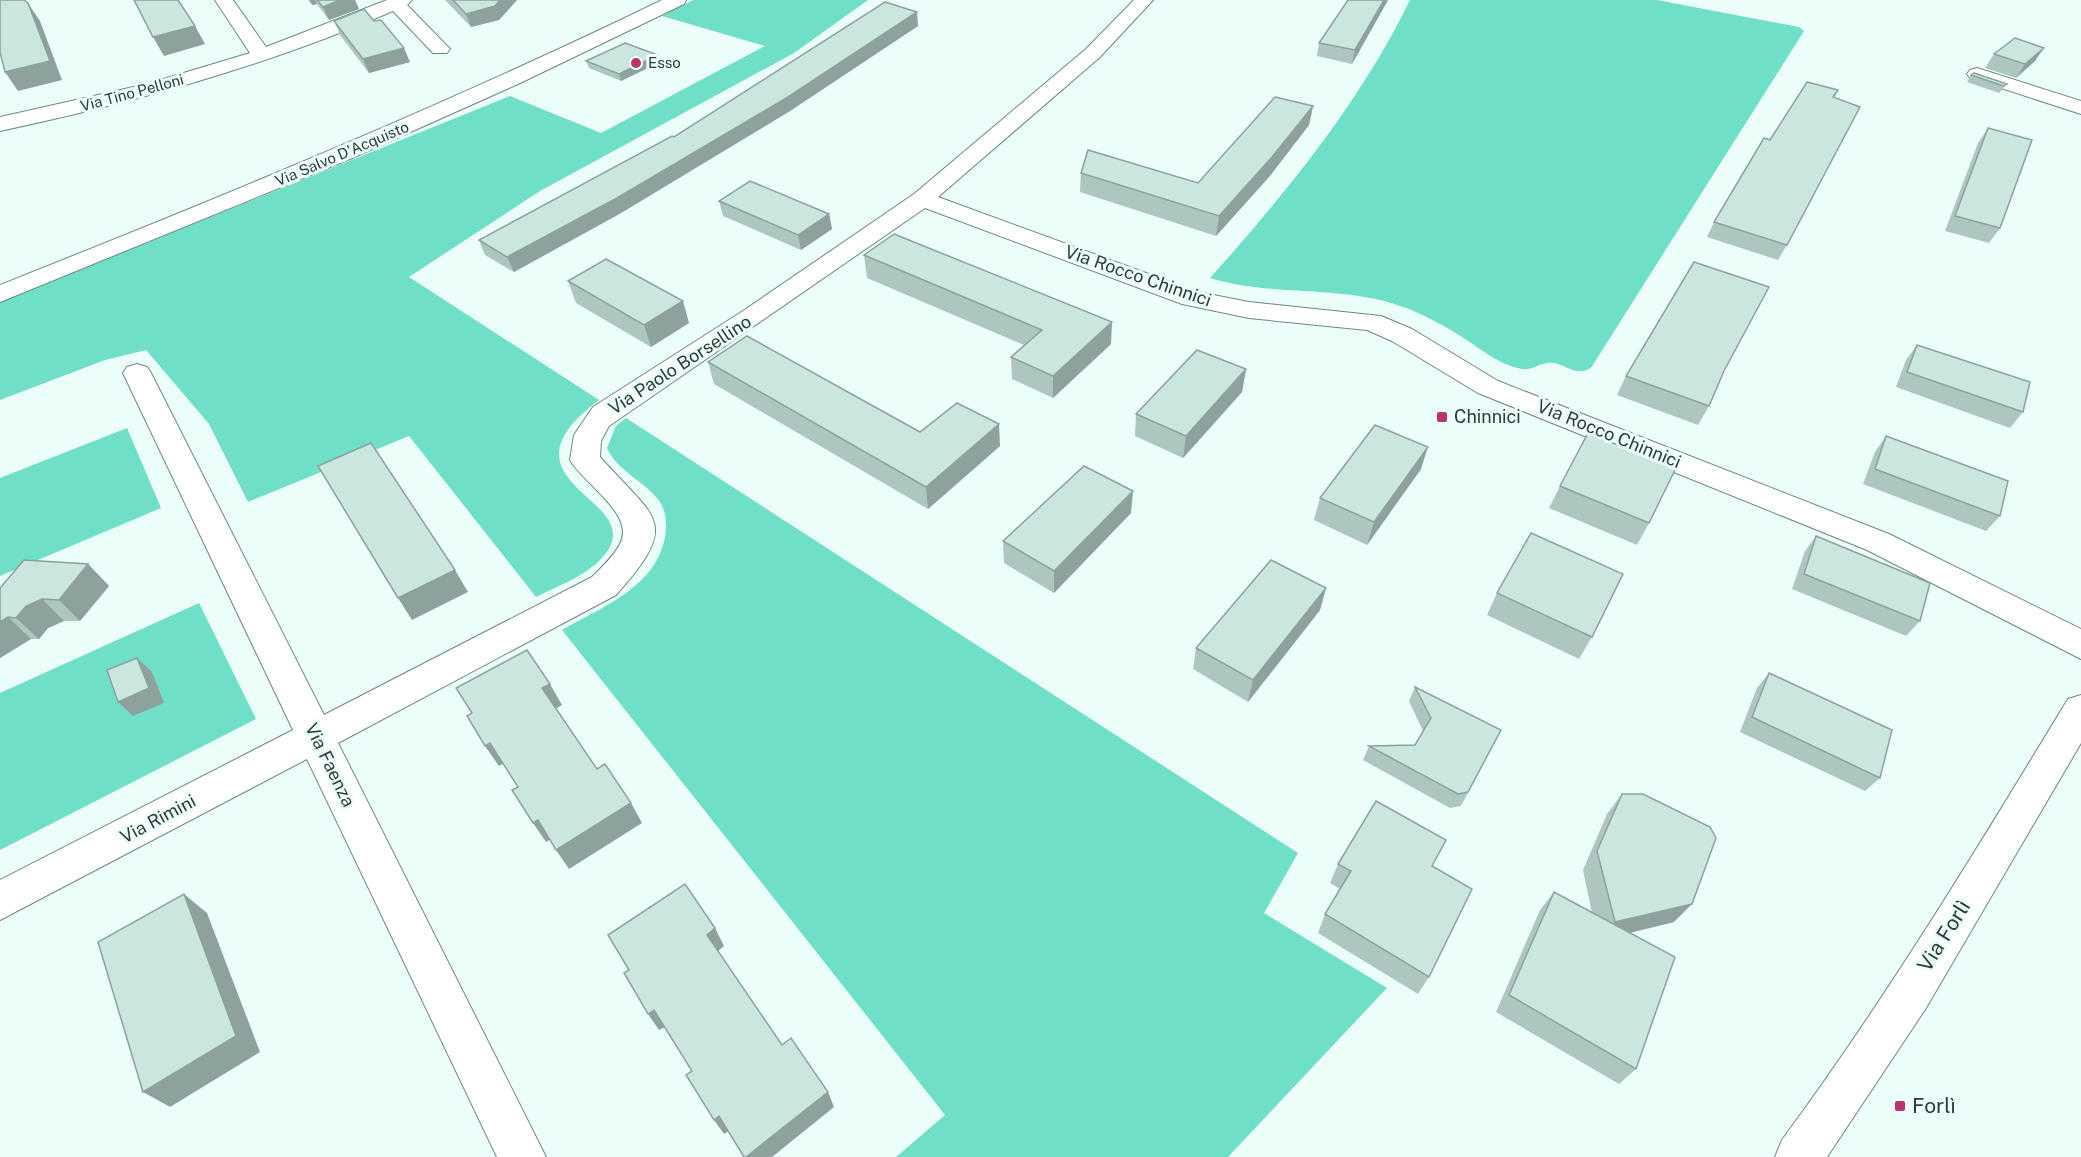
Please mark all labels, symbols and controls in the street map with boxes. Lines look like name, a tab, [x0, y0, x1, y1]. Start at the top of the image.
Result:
place label: Esso	[648, 54, 681, 71]
marker: Esso	[629, 56, 643, 70]
street label: Via Tino Pelloni	[78, 71, 185, 114]
street label: Via Salvo D'Acquisto	[272, 118, 411, 189]
street label: Via Rocco Chinnici	[1062, 241, 1214, 310]
street label: Via Paolo Borsellino	[604, 311, 755, 419]
street label: Via Rocco Chinnici	[1534, 395, 1684, 472]
place label: Chinnici	[1454, 406, 1521, 427]
marker: Chinnici	[1435, 410, 1449, 424]
street label: Via Faenza	[301, 719, 360, 810]
street label: Via Rimini	[116, 790, 199, 847]
street label: Via Forlì	[1912, 895, 1975, 976]
place label: Forlì	[1912, 1093, 1956, 1118]
marker: Forlì	[1893, 1099, 1907, 1113]

